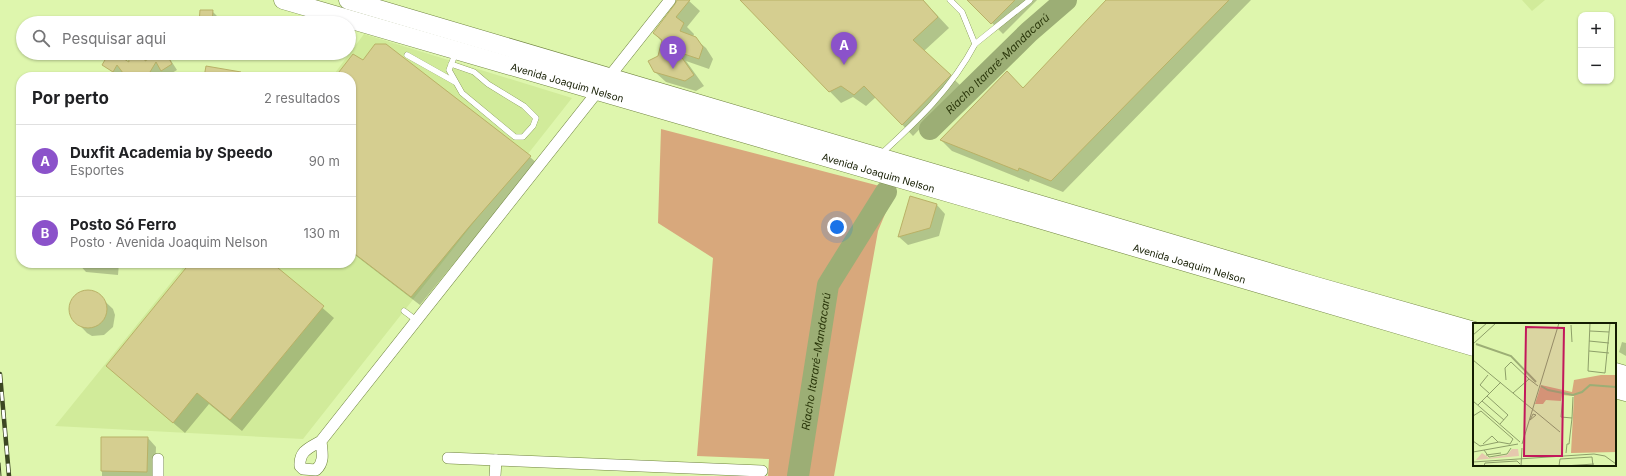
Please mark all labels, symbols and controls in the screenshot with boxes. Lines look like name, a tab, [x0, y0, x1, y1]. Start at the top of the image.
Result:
water label: Riacho Itararé-Mandacarú	[943, 10, 1053, 117]
map controls	[1578, 12, 1614, 84]
button: +	[1578, 12, 1614, 48]
search box	[16, 16, 356, 60]
icon: search	[30, 27, 52, 49]
text: Pesquisar aqui	[62, 29, 166, 48]
pin: A	[831, 32, 857, 65]
pin: B	[660, 36, 686, 69]
button: −	[1578, 48, 1614, 84]
street label: Avenida Joaquim Nelson	[509, 60, 625, 104]
text: Por perto	[32, 88, 109, 108]
text: 2 resultados	[264, 90, 340, 106]
text: Duxfit Academia by Speedo	[70, 143, 273, 162]
street label: Avenida Joaquim Nelson	[821, 151, 936, 195]
text: A	[40, 153, 50, 169]
text: 90 m	[309, 153, 340, 169]
text: Esportes	[70, 162, 124, 178]
text: Posto Só Ferro	[70, 215, 176, 234]
your location	[827, 217, 847, 237]
text: B	[41, 225, 49, 241]
text: 130 m	[303, 225, 340, 241]
text: Posto · Avenida Joaquim Nelson	[70, 234, 268, 250]
street label: Avenida Joaquim Nelson	[1132, 241, 1247, 286]
water label: Riacho Itararé-Mandacarú	[798, 291, 834, 431]
inset map	[1473, 323, 1616, 466]

